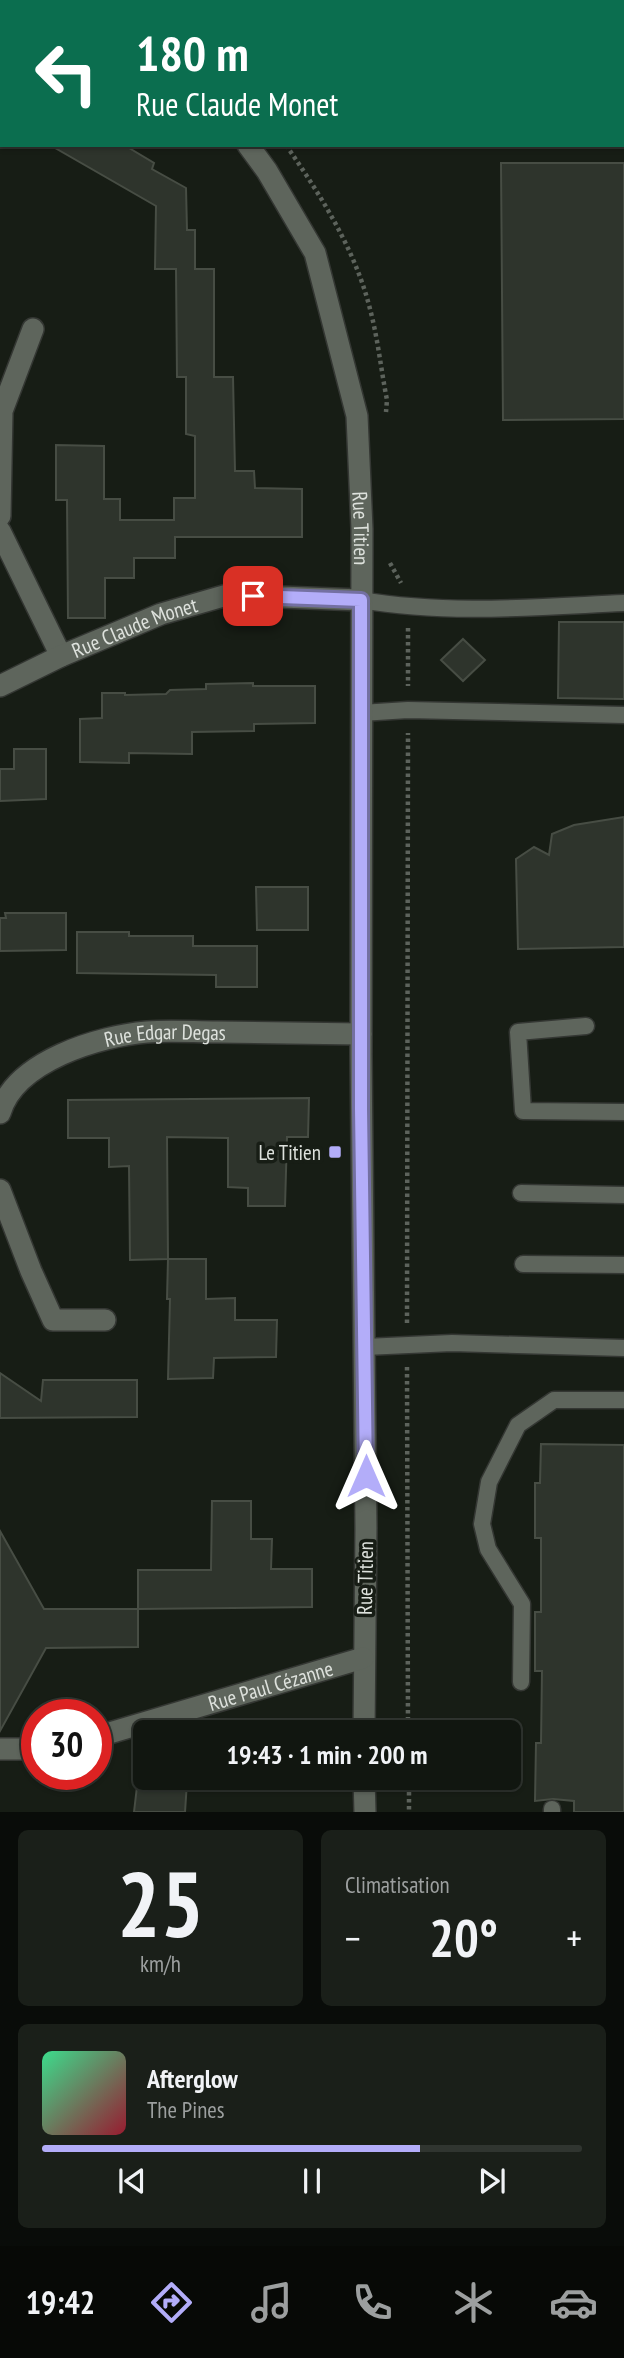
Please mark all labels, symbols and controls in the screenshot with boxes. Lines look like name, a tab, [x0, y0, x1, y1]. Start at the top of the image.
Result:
text: 180 m	[136, 21, 249, 85]
icon: left	[21, 28, 112, 119]
text: Rue Claude Monet	[136, 83, 338, 125]
street label: Rue Titien	[347, 491, 376, 565]
pin	[223, 566, 283, 626]
icon: arrive	[234, 577, 272, 615]
street label: Rue Claude Monet	[67, 591, 200, 664]
street label: Rue Edgar Degas	[101, 1018, 226, 1053]
place label: Le Titien	[258, 1139, 321, 1166]
marker: Le Titien	[327, 1144, 343, 1160]
position arrow	[329, 1439, 403, 1513]
street label: Rue Titien	[351, 1541, 379, 1615]
street label: Rue Paul Cézanne	[205, 1654, 336, 1717]
speed limit sign: 30	[21, 1699, 112, 1790]
text: 19:43 · 1 min · 200 m	[227, 1738, 427, 1771]
text: 25	[117, 1844, 204, 1962]
text: Climatisation	[345, 1870, 450, 1899]
text: 20°	[429, 1904, 498, 1971]
text: −	[345, 1913, 361, 1962]
text: +	[566, 1913, 582, 1962]
text: km/h	[140, 1949, 181, 1978]
text: Afterglow	[147, 2062, 238, 2095]
text: The Pines	[147, 2095, 225, 2124]
icon: previous	[113, 2162, 151, 2200]
icon: pause	[293, 2162, 331, 2200]
icon: next	[473, 2162, 511, 2200]
icon: directions	[147, 2278, 196, 2327]
icon: music	[247, 2278, 296, 2327]
icon: phone	[348, 2278, 397, 2327]
icon: climate	[449, 2278, 498, 2327]
icon: car	[549, 2278, 598, 2327]
text: 19:42	[26, 2281, 95, 2323]

